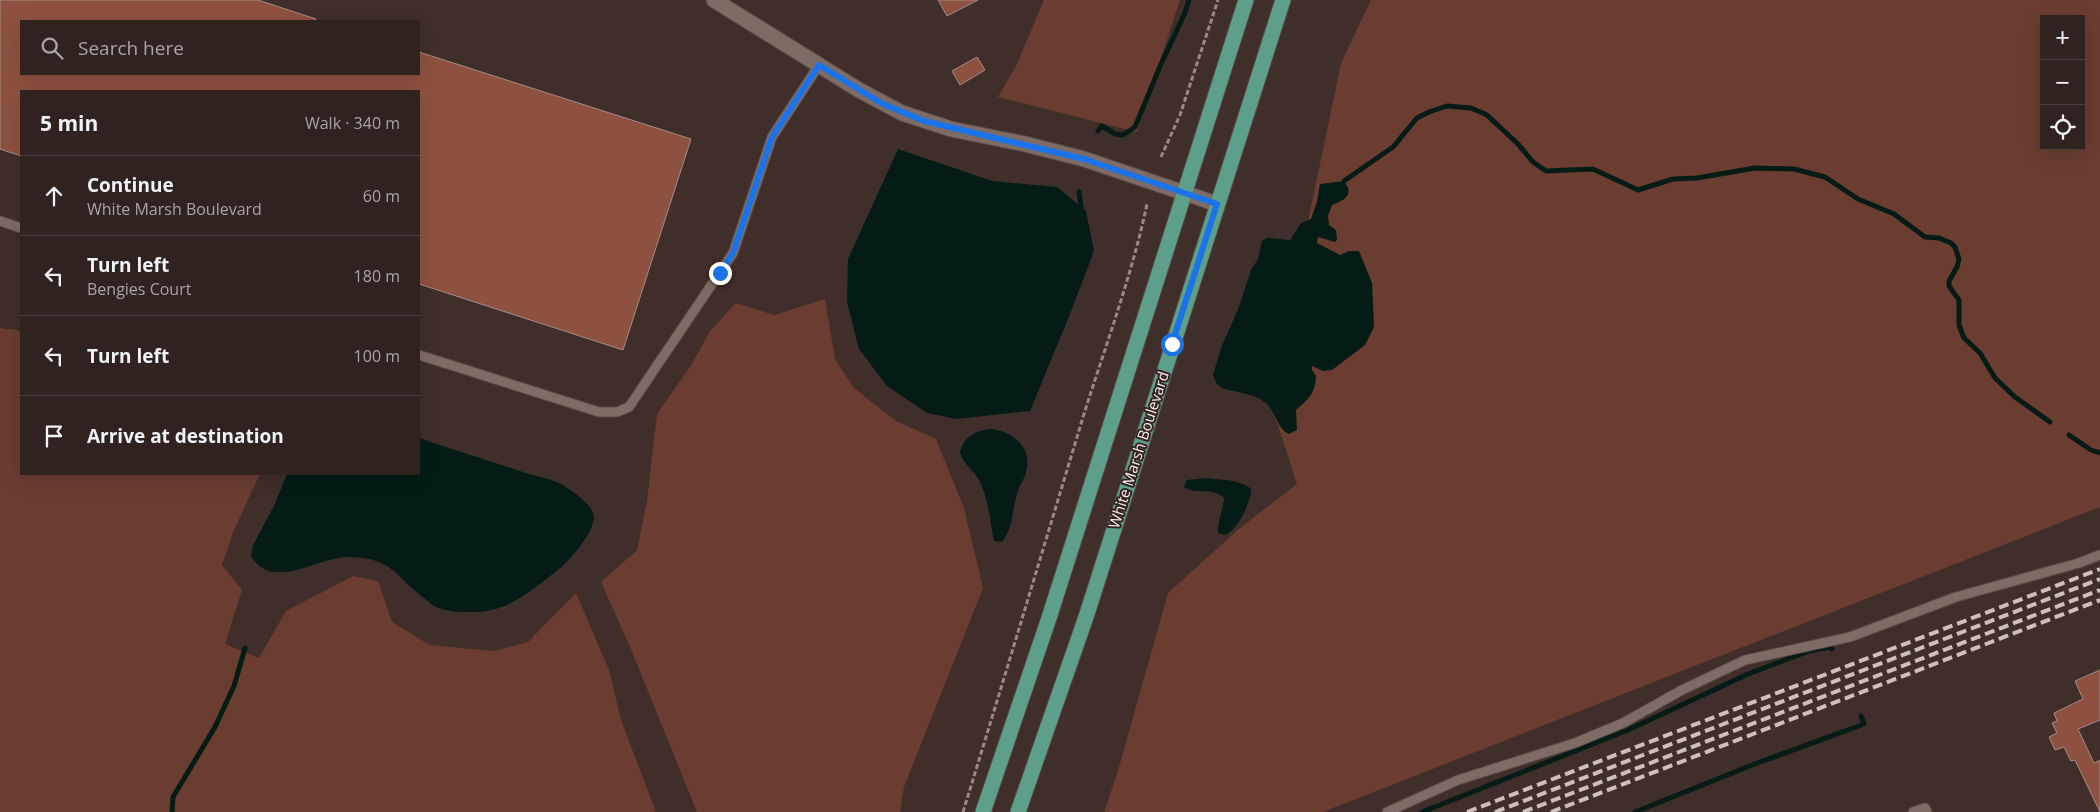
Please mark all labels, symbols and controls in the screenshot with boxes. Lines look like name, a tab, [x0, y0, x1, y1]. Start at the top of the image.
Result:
map controls	[2040, 15, 2085, 150]
button: +	[2040, 15, 2085, 60]
search box	[20, 20, 420, 75]
icon: search	[38, 34, 66, 62]
text: Search here	[78, 35, 184, 61]
button: −	[2040, 60, 2085, 105]
button: locate	[2040, 105, 2085, 150]
text: 5 min	[40, 109, 98, 137]
text: Walk · 340 m	[305, 112, 400, 134]
text: Continue	[87, 172, 174, 198]
icon: ahead	[40, 182, 68, 210]
text: 60 m	[363, 185, 400, 207]
text: White Marsh Boulevard	[87, 198, 262, 220]
text: Turn left	[87, 252, 169, 278]
icon: left	[40, 262, 68, 290]
route end	[709, 262, 732, 285]
text: 180 m	[354, 265, 400, 287]
text: Bengies Court	[87, 278, 191, 300]
route start	[1161, 333, 1184, 356]
icon: left	[40, 342, 68, 370]
text: Turn left	[87, 343, 169, 369]
text: 100 m	[354, 345, 400, 367]
street label: White Marsh Boulevard	[1103, 369, 1173, 531]
icon: arrive	[40, 422, 68, 450]
text: Arrive at destination	[87, 423, 284, 449]

